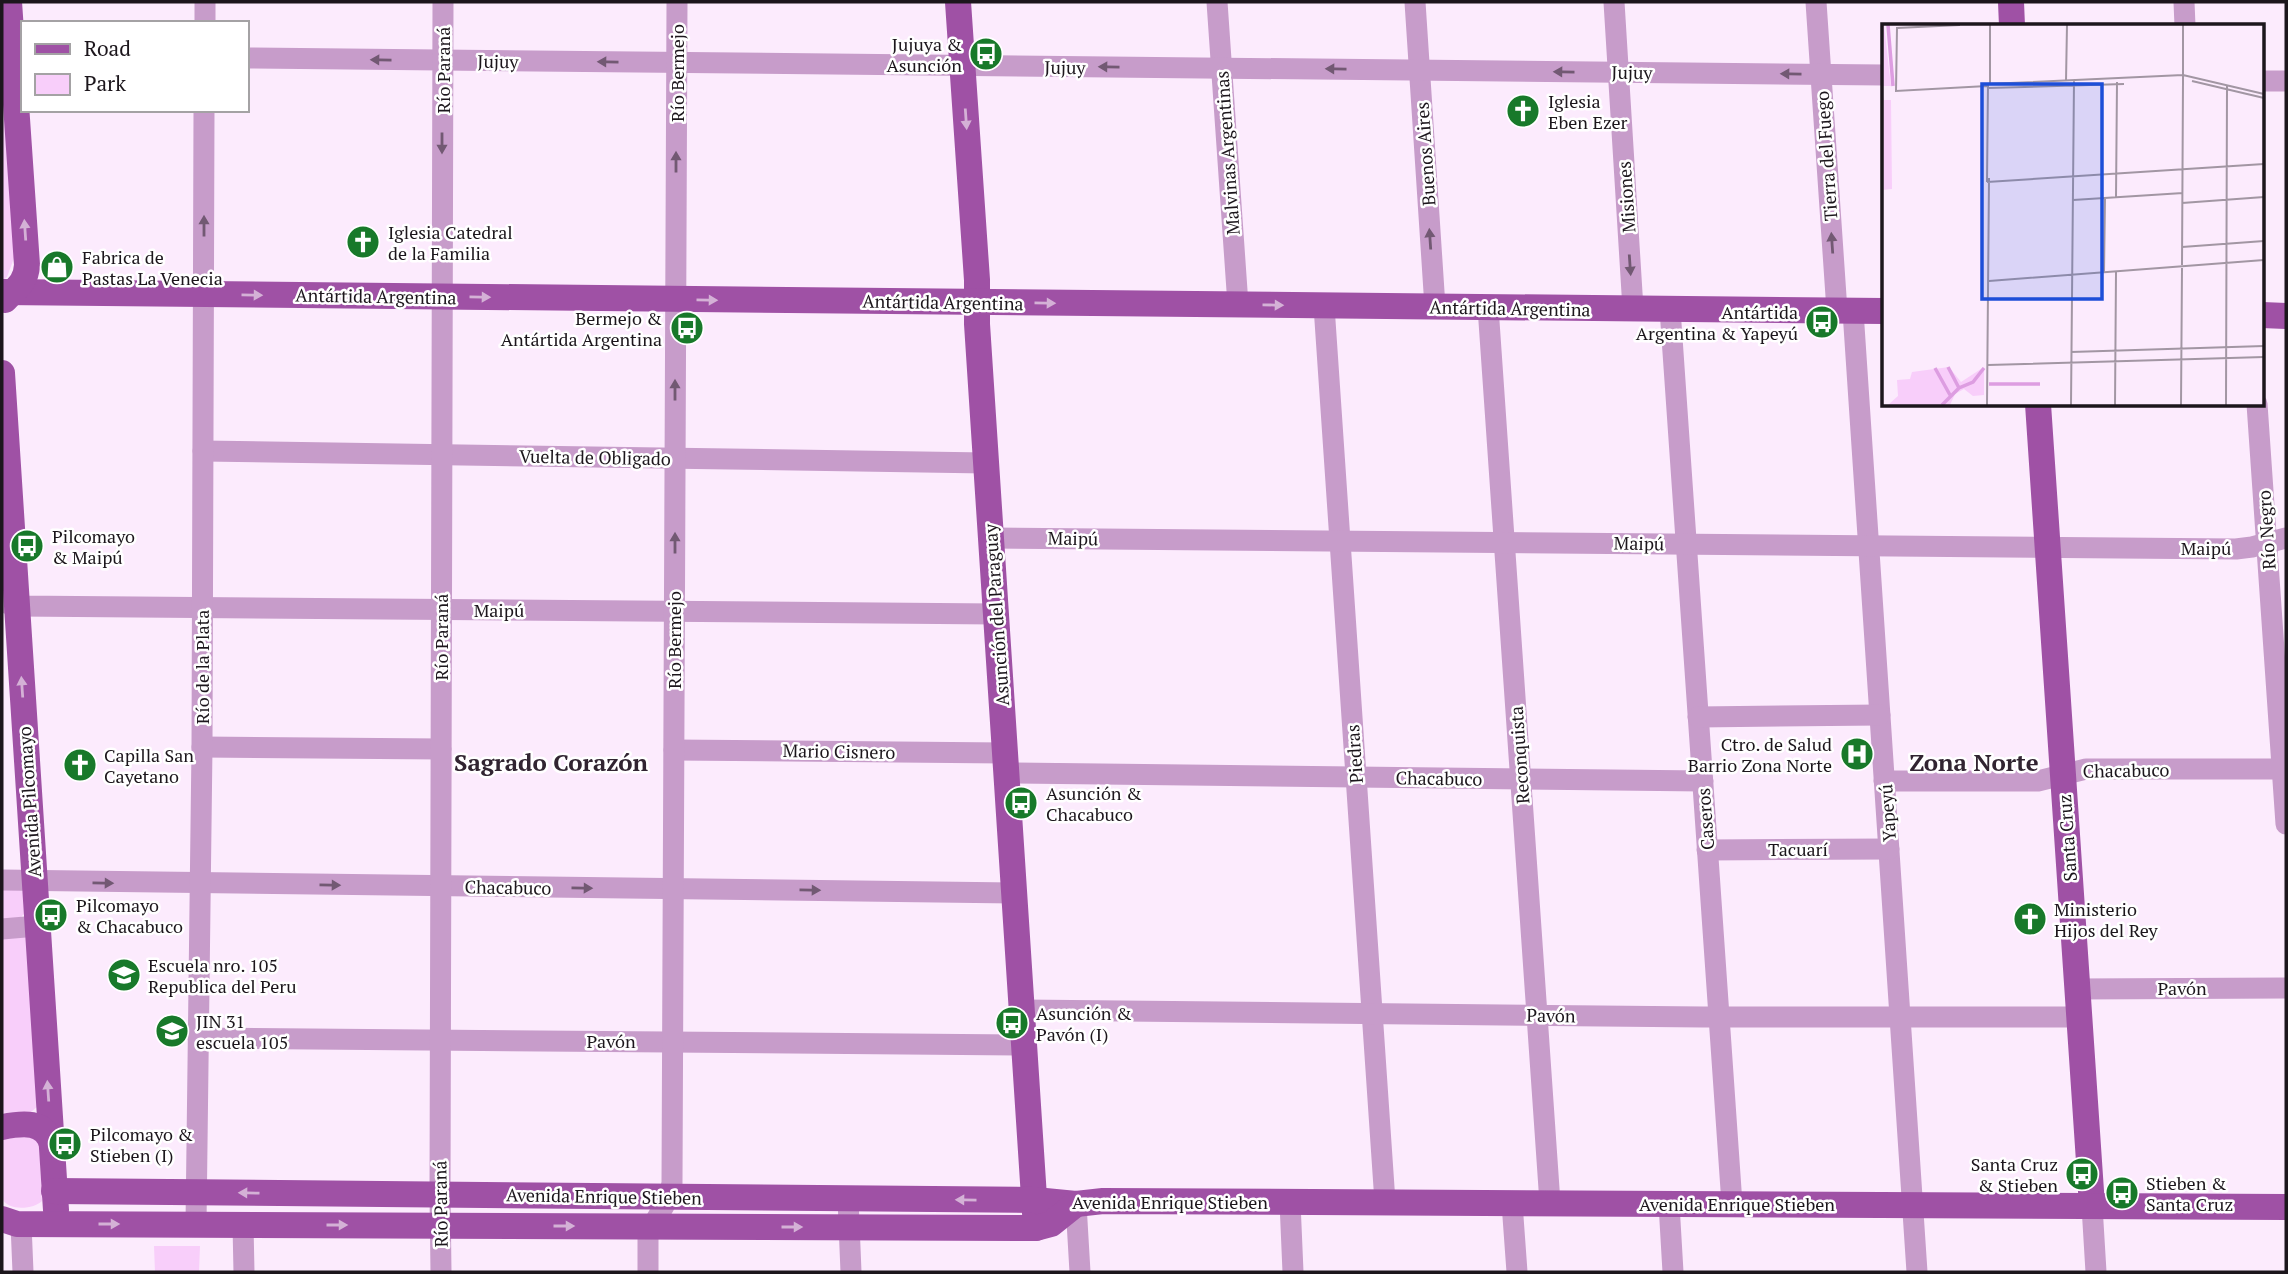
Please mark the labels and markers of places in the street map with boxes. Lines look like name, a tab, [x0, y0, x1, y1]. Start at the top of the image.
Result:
place label: Jujuya & Asunción	[886, 32, 962, 77]
bus stop icon: Jujuya & Asunción	[967, 35, 1005, 73]
place label: Iglesia Eben Ezer	[1548, 89, 1628, 134]
church icon: Iglesia Eben Ezer	[1504, 92, 1542, 130]
place label: Iglesia Catedral de la Familia	[388, 220, 513, 265]
church icon: Iglesia Catedral de la Familia	[344, 223, 382, 261]
place label: Fabrica de Pastas La Venecia	[82, 245, 223, 290]
shop icon: Fabrica de Pastas La Venecia	[38, 248, 76, 286]
place label: Antártida Argentina & Yapeyú	[1636, 300, 1798, 345]
bus stop icon: Antártida Argentina & Yapeyú	[1803, 303, 1841, 341]
place label: Bermejo & Antártida Argentina	[501, 306, 662, 351]
bus stop icon: Bermejo & Antártida Argentina	[668, 309, 706, 347]
place label: Pilcomayo & Maipú	[52, 524, 135, 569]
bus stop icon: Pilcomayo & Maipú	[8, 527, 46, 565]
place label: Ctro. de Salud Barrio Zona Norte	[1688, 732, 1832, 777]
hospital icon: Ctro. de Salud Barrio Zona Norte	[1838, 735, 1876, 773]
place label: Capilla San Cayetano	[104, 743, 194, 788]
church icon: Capilla San Cayetano	[61, 746, 99, 784]
place label: Asunción & Chacabuco	[1046, 781, 1142, 826]
bus stop icon: Asunción & Chacabuco	[1002, 784, 1040, 822]
place label: Pilcomayo & Chacabuco	[76, 893, 183, 938]
bus stop icon: Pilcomayo & Chacabuco	[32, 896, 70, 934]
place label: Ministerio Hijos del Rey	[2054, 897, 2159, 942]
church icon: Ministerio Hijos del Rey	[2011, 900, 2049, 938]
place label: Escuela nro. 105 Republica del Peru	[148, 953, 297, 998]
school or university icon: Escuela nro. 105 Republica del Peru	[105, 956, 143, 994]
place label: Asunción & Pavón (I)	[1036, 1001, 1132, 1046]
bus stop icon: Asunción & Pavón (I)	[993, 1004, 1031, 1042]
place label: JIN 31 escuela 105	[196, 1009, 288, 1054]
school or university icon: JIN 31 escuela 105	[153, 1012, 191, 1050]
place label: Pilcomayo & Stieben (I)	[90, 1122, 193, 1167]
bus stop icon: Pilcomayo & Stieben (I)	[46, 1125, 84, 1163]
place label: Santa Cruz & Stieben	[1971, 1152, 2058, 1197]
bus stop icon: Santa Cruz & Stieben	[2063, 1155, 2101, 1193]
place label: Stieben & Santa Cruz	[2146, 1171, 2233, 1216]
bus stop icon: Stieben & Santa Cruz	[2103, 1174, 2141, 1212]

